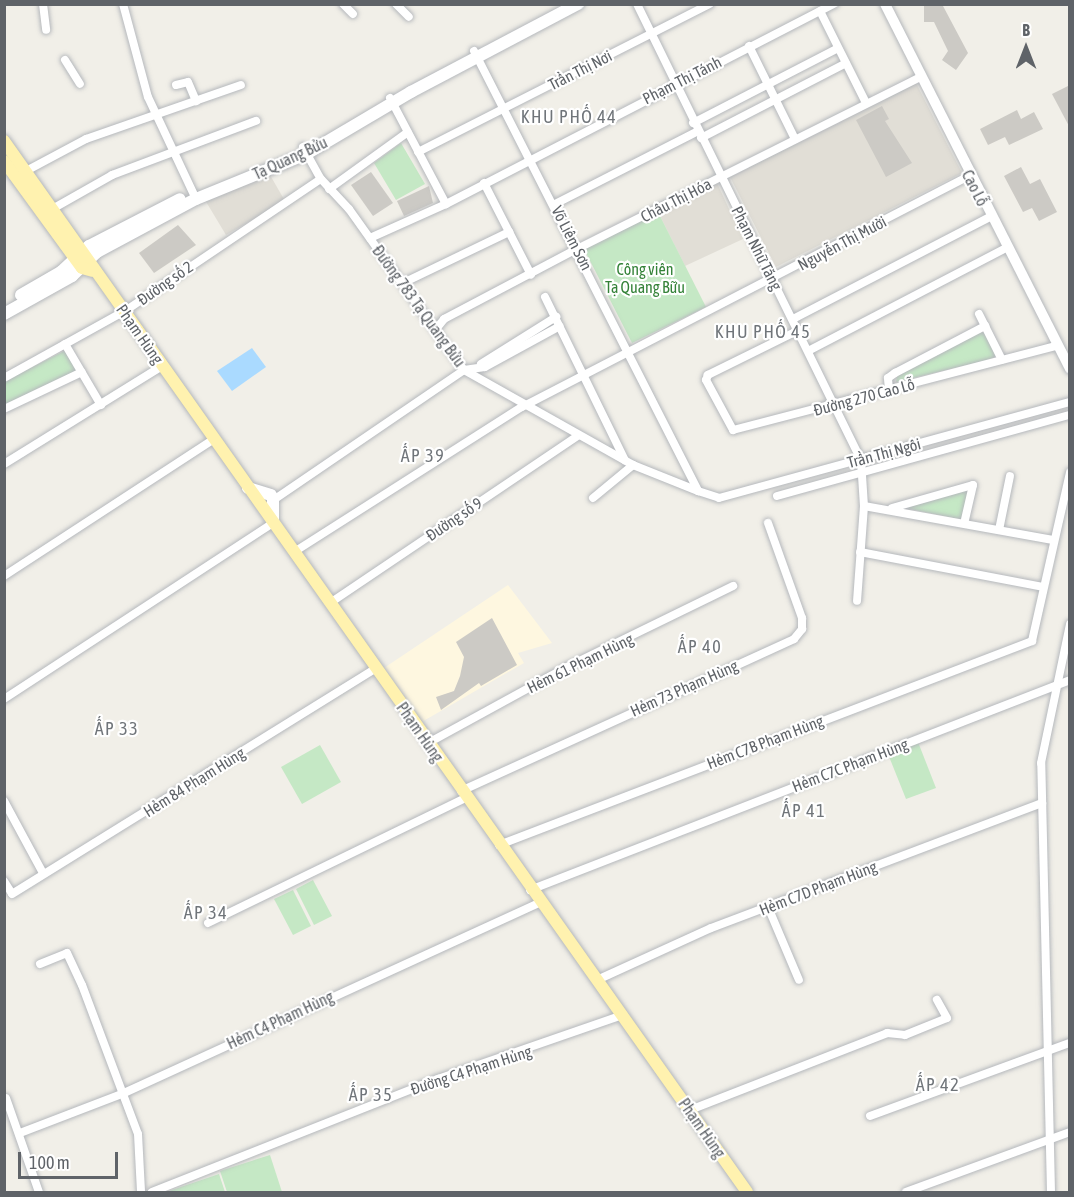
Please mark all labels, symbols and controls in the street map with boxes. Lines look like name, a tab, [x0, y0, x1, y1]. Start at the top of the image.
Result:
north arrow	[996, 18, 1056, 78]
text: B	[1022, 21, 1030, 39]
street label: Trần Thị Nơi	[545, 46, 615, 94]
street label: Phạm Thị Tánh	[639, 52, 725, 108]
district label: KHU PHỐ 44	[521, 106, 617, 128]
street label: Tạ Quang Bửu	[250, 132, 330, 184]
street label: Cao Lỗ	[958, 167, 992, 209]
street label: Châu Thị Hóa	[637, 174, 715, 226]
street label: Võ Liêm Sơn	[548, 202, 596, 274]
street label: Phạm Nhữ Tăng	[728, 203, 786, 293]
street label: Nguyễn Thị Mười	[794, 212, 890, 274]
street label: Đường 783 Tạ Quang Bửu	[368, 241, 470, 371]
street label: Đường số 2	[133, 257, 197, 309]
park label: Công viên Tạ Quang Bữu	[605, 259, 685, 297]
street label: Phạm Hùng	[113, 300, 167, 368]
district label: KHU PHỐ 45	[715, 321, 811, 343]
street label: Đường 270 Cao Lỗ	[811, 374, 917, 420]
street label: Trần Thị Ngôi	[845, 434, 923, 472]
district label: ẤP 39	[401, 445, 445, 467]
street label: Đường số 9	[422, 493, 486, 545]
street label: Hẻm 61 Phạm Hùng	[524, 629, 636, 697]
district label: ẤP 40	[678, 636, 722, 658]
street label: Hẻm 73 Phạm Hùng	[627, 656, 741, 720]
street label: Phạm Hùng	[393, 698, 447, 766]
street label: Hẻm C7B Phạm Hùng	[704, 711, 826, 773]
district label: ẤP 33	[95, 718, 139, 740]
street label: Hẻm C7C Phạm Hùng	[789, 734, 911, 796]
street label: Hẻm 84 Phạm Hùng	[140, 743, 248, 821]
district label: ẤP 41	[782, 800, 826, 822]
street label: Hẻm C7D Phạm Hùng	[756, 857, 880, 919]
district label: ẤP 34	[184, 902, 228, 924]
street label: Hẻm C4 Phạm Hùng	[224, 987, 336, 1053]
street label: Đường C4 Phạm Hủng	[408, 1041, 534, 1099]
district label: ẤP 42	[916, 1074, 960, 1096]
district label: ẤP 35	[349, 1084, 393, 1106]
street label: Phạm Hùng	[675, 1094, 729, 1162]
scale bar	[21, 1140, 122, 1178]
text: 100 m	[29, 1152, 70, 1173]

